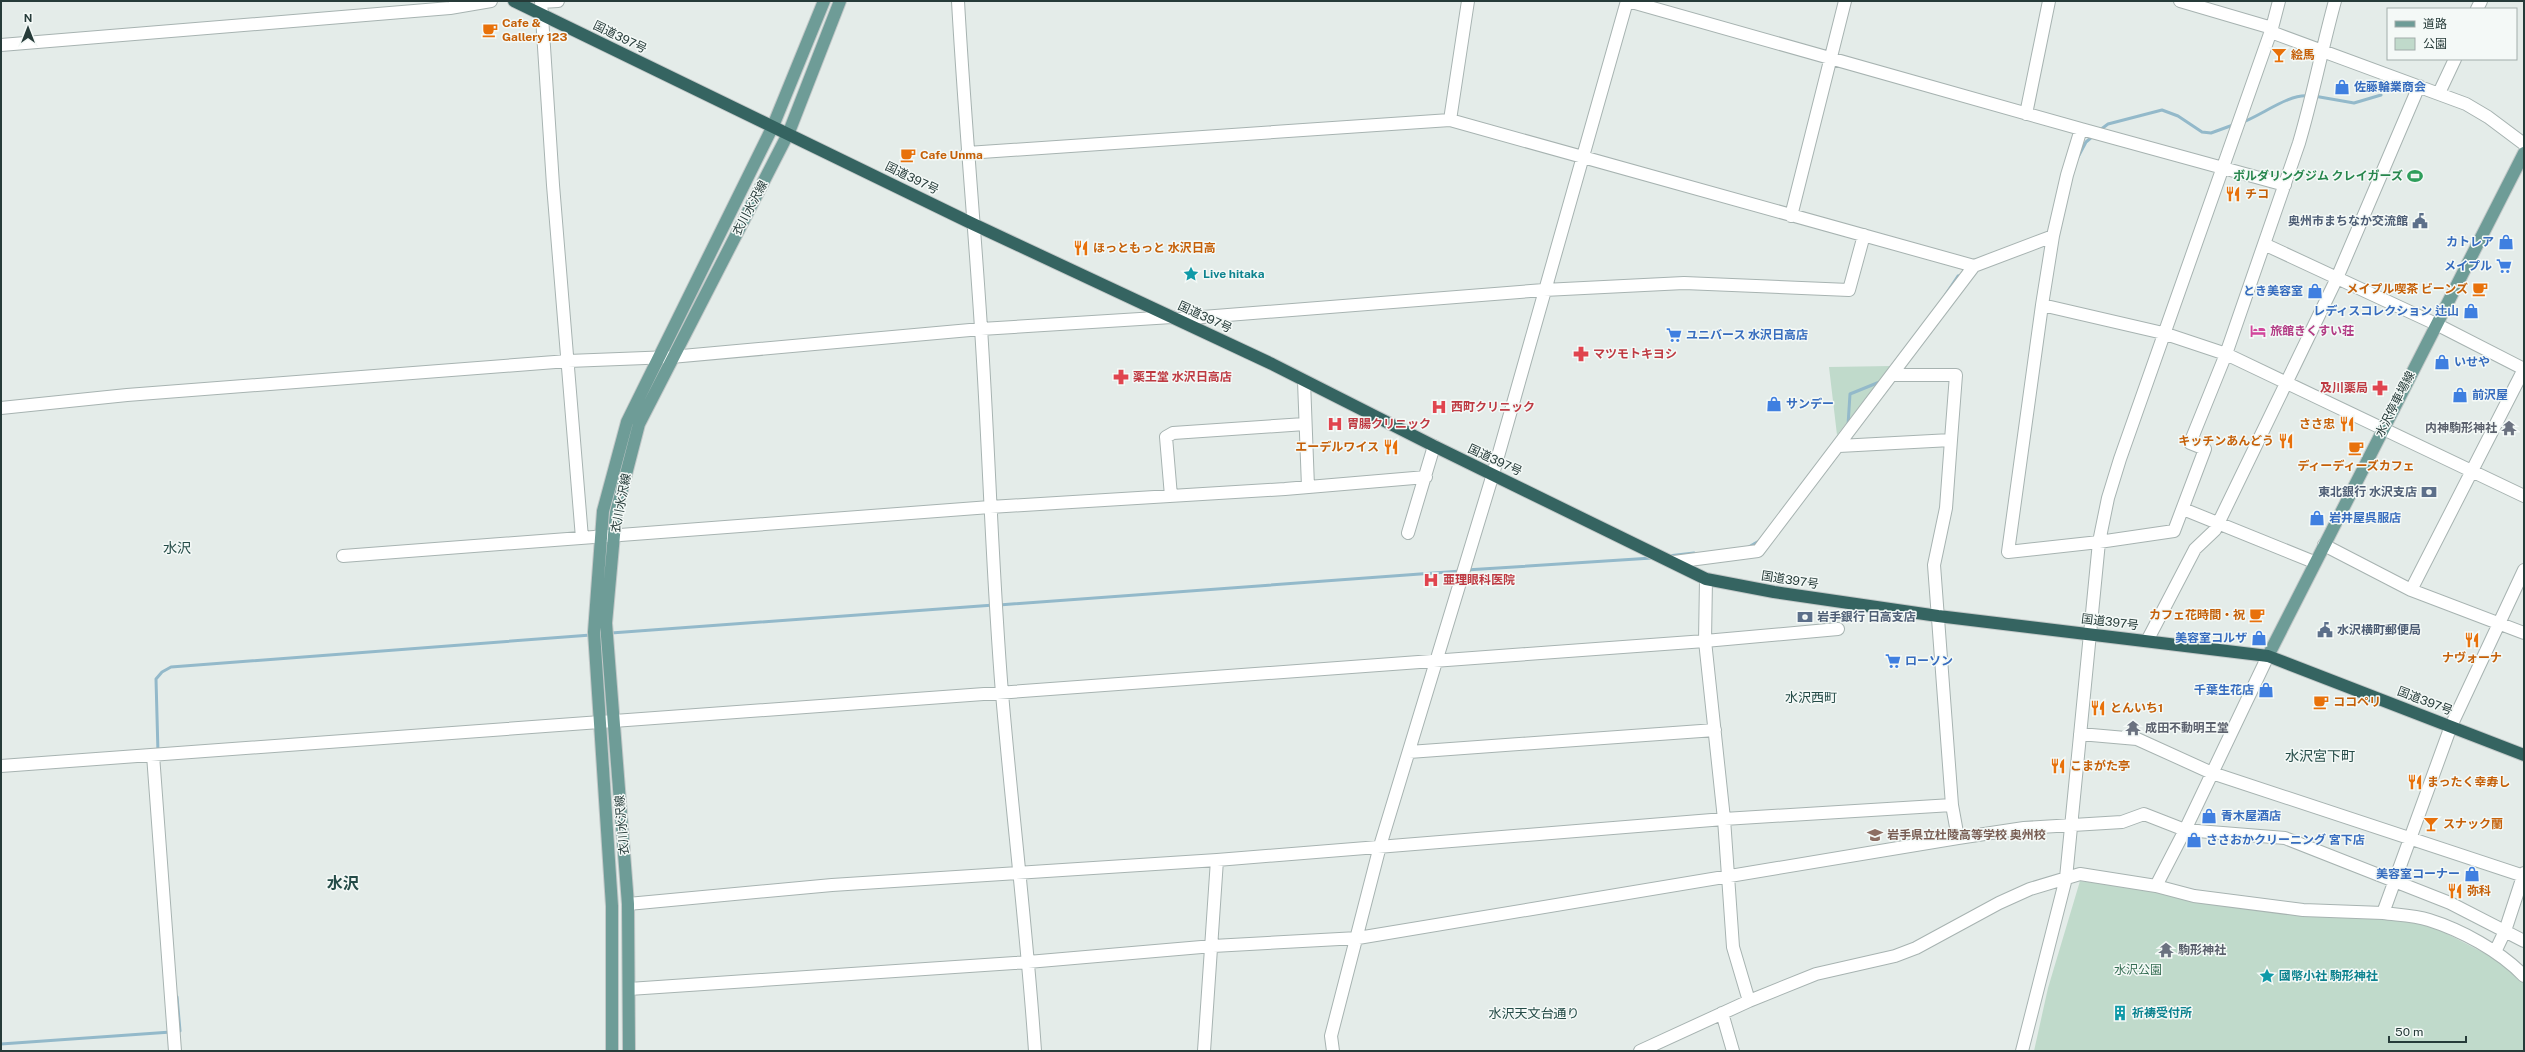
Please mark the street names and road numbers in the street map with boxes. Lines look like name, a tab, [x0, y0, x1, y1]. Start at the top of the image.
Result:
street label: 国道397号	[591, 18, 649, 56]
street label: 国道397号	[883, 159, 941, 197]
street label: 衣川水沢線	[730, 178, 770, 238]
street label: 国道397号	[1176, 298, 1234, 336]
street label: 水沢停車場線	[2372, 369, 2418, 439]
street label: 国道397号	[1466, 441, 1524, 479]
street label: 衣川水沢線	[608, 472, 634, 534]
street label: 国道397号	[1760, 569, 1820, 591]
street label: 国道397号	[2080, 612, 2140, 632]
street label: 国道397号	[2395, 684, 2455, 718]
street label: 衣川水沢線	[612, 794, 632, 856]

